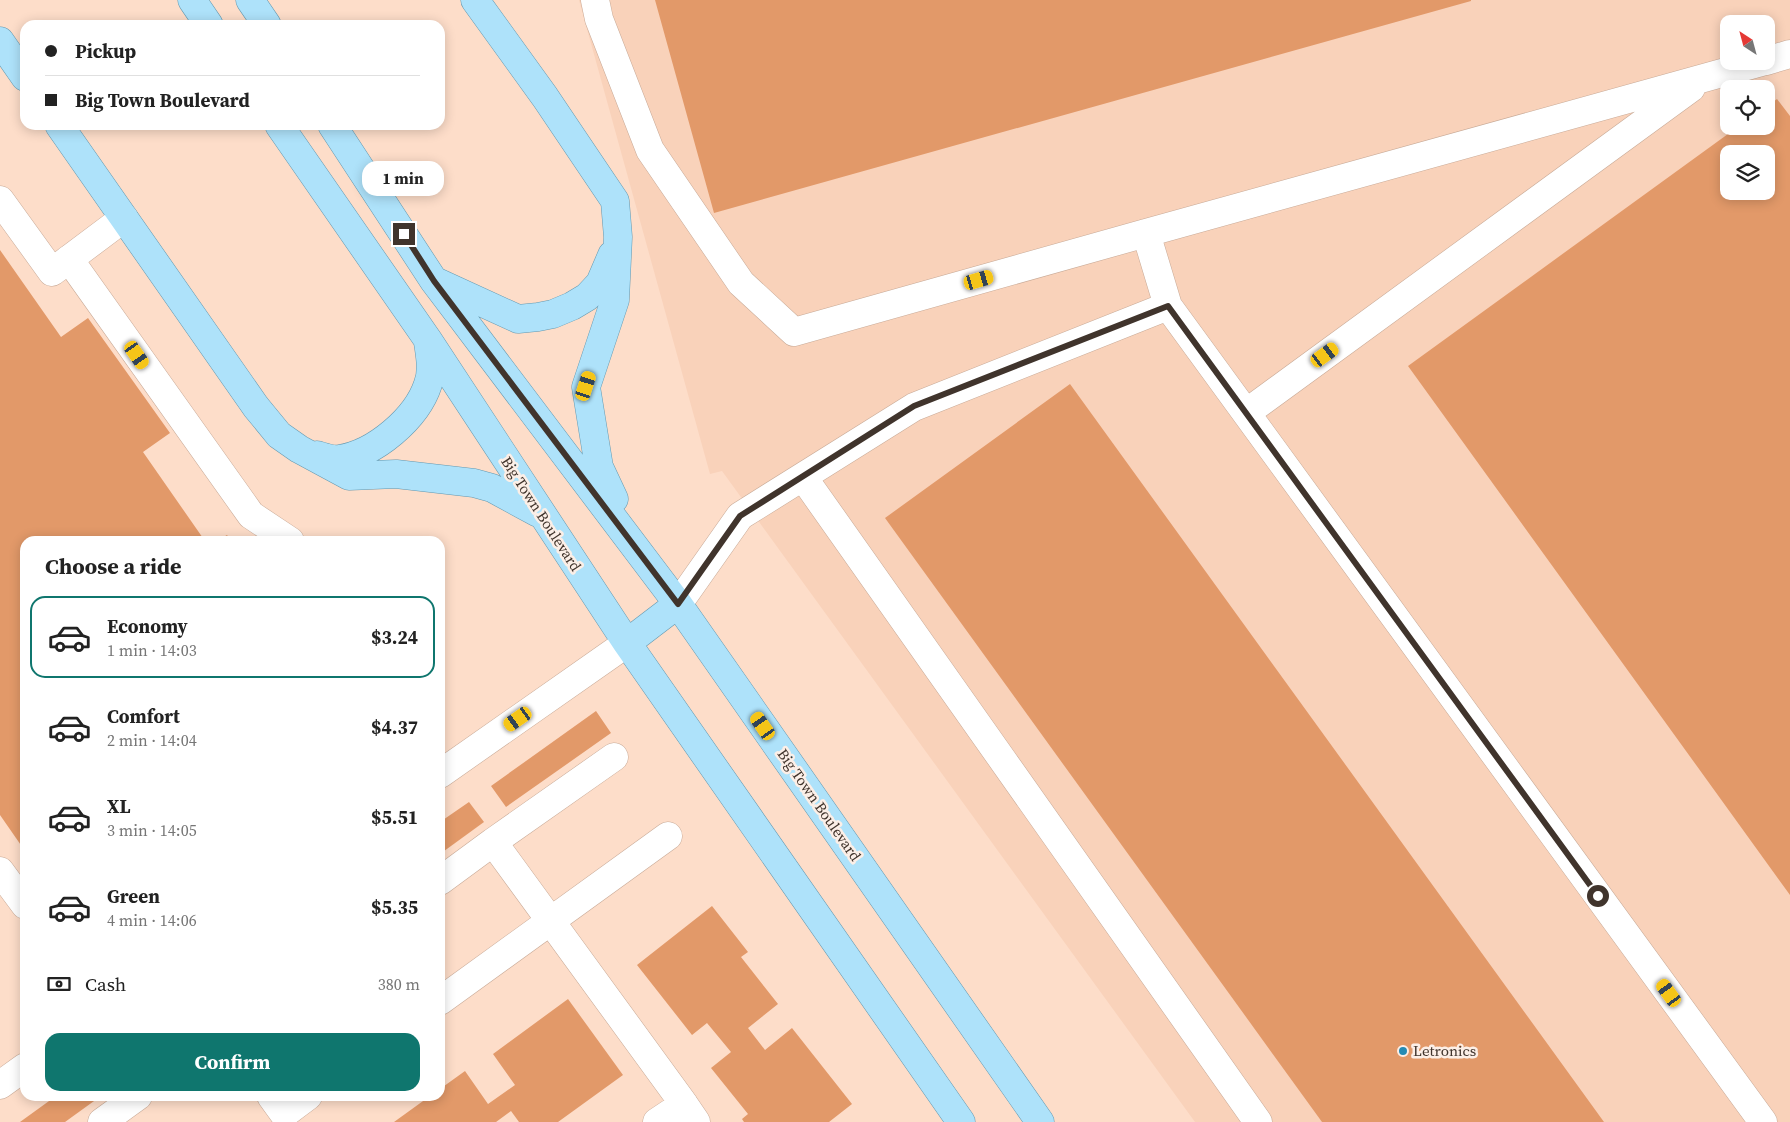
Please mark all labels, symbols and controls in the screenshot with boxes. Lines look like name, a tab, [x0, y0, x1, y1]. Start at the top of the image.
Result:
north arrow	[1720, 15, 1775, 70]
map controls	[1720, 15, 1775, 200]
text: Pickup	[75, 38, 136, 64]
button: locate	[1720, 80, 1775, 135]
text: Big Town Boulevard	[75, 87, 250, 113]
button: layers	[1720, 145, 1775, 200]
callout: 1 min	[363, 162, 445, 196]
text: 1 min	[382, 167, 424, 189]
route end	[393, 223, 415, 245]
car	[962, 269, 995, 291]
car	[122, 338, 151, 372]
car	[1308, 340, 1341, 370]
car	[574, 369, 597, 403]
street label: Big Town Boulevard	[496, 452, 587, 576]
text: Choose a ride	[45, 551, 182, 581]
text: Economy	[107, 613, 188, 639]
icon: car	[47, 615, 92, 660]
text: $3.24	[371, 624, 418, 650]
text: 1 min · 14:03	[107, 639, 197, 661]
text: Comfort	[107, 703, 180, 729]
car	[501, 704, 534, 734]
icon: car	[47, 705, 92, 750]
car	[748, 709, 777, 743]
text: $4.37	[371, 714, 418, 740]
text: 2 min · 14:04	[107, 729, 197, 751]
street label: Big Town Boulevard	[773, 744, 866, 866]
text: XL	[107, 793, 130, 819]
icon: car	[47, 795, 92, 840]
text: $5.51	[371, 804, 418, 830]
text: 3 min · 14:05	[107, 819, 197, 841]
text: Green	[107, 883, 160, 909]
icon: car	[47, 885, 92, 930]
route start	[1587, 885, 1609, 907]
text: $5.35	[371, 894, 418, 920]
text: 4 min · 14:06	[107, 909, 197, 931]
icon: cash	[45, 970, 73, 998]
text: Cash	[85, 971, 126, 997]
text: 380 m	[378, 973, 420, 995]
car	[1654, 976, 1683, 1010]
button: Confirm	[45, 1033, 420, 1091]
place label: Letronics	[1413, 1040, 1476, 1061]
marker: Letronics	[1397, 1045, 1409, 1057]

